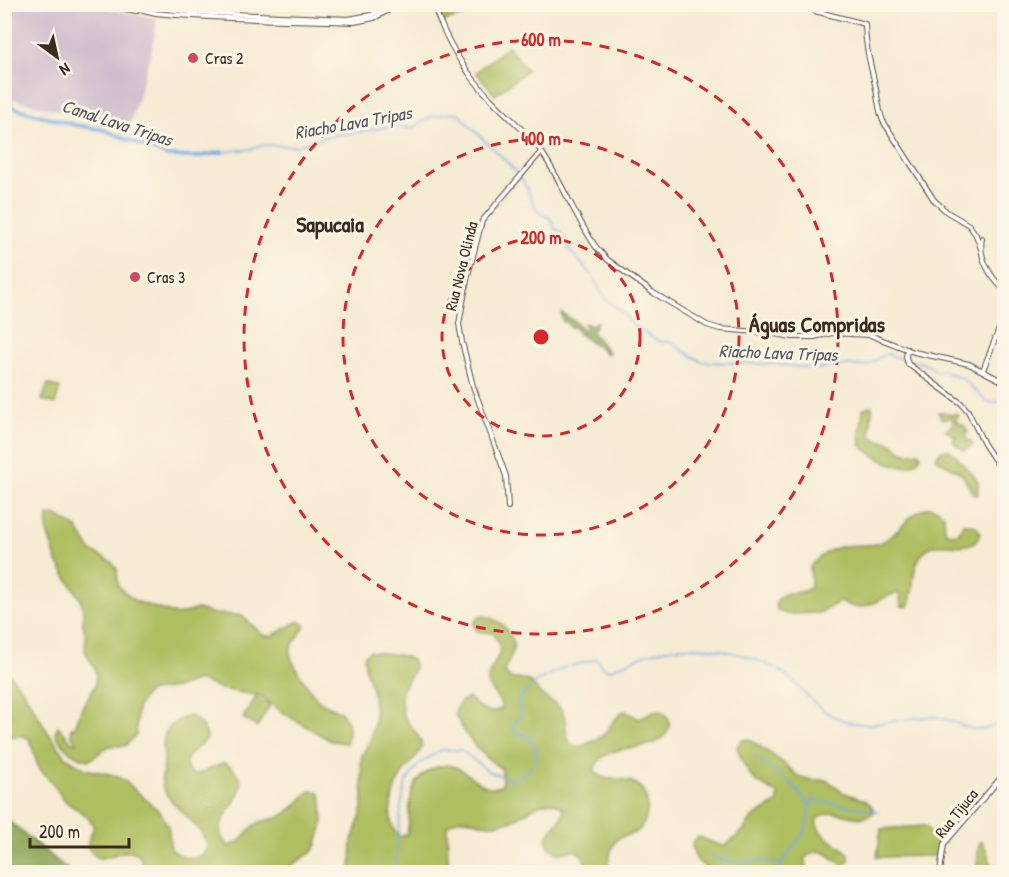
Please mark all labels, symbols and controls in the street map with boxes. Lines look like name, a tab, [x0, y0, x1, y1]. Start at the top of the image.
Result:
north arrow	[27, 27, 87, 87]
text: 600 m	[521, 27, 561, 52]
place label: Cras 2	[205, 47, 244, 69]
marker: Cras 2	[186, 51, 200, 65]
text: N	[55, 58, 75, 81]
water label: Canal Lava Tripas	[59, 93, 177, 153]
water label: Riacho Lava Tripas	[292, 100, 415, 145]
text: 400 m	[521, 126, 561, 151]
district label: Sapucaia	[296, 209, 364, 240]
street label: Rua Nova Olinda	[439, 219, 483, 313]
text: 200 m	[521, 225, 561, 250]
place label: Cras 3	[147, 266, 185, 288]
marker: Cras 3	[128, 270, 142, 284]
district label: Águas Compridas	[749, 309, 885, 340]
centre of rings	[531, 327, 551, 347]
water label: Riacho Lava Tripas	[718, 338, 840, 367]
street label: Rua Tijuca	[929, 784, 983, 842]
scale bar	[30, 811, 129, 849]
text: 200 m	[39, 819, 80, 844]

